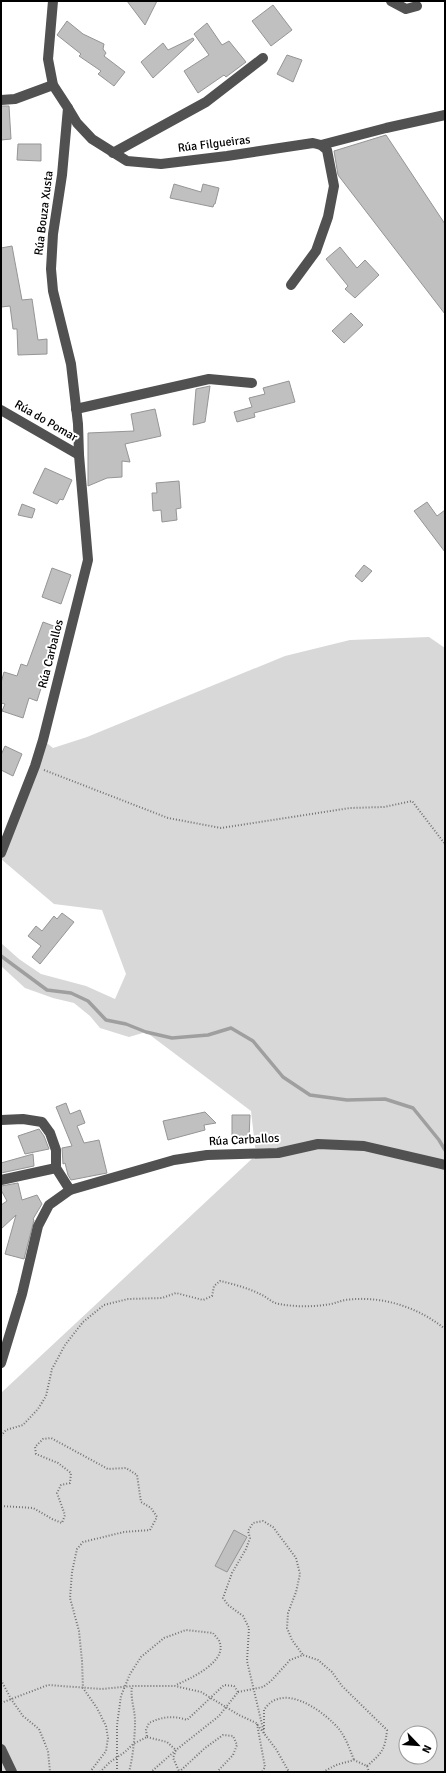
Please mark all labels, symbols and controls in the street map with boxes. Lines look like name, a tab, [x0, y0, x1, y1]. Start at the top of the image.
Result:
street label: Rúa Filgueiras	[177, 132, 251, 156]
street label: Rúa Bouza Xusta	[31, 170, 57, 256]
street label: Rúa do Pomar	[12, 397, 81, 445]
street label: Rúa Carballos	[35, 618, 67, 690]
street label: Rúa Carballos	[208, 1131, 280, 1149]
north arrow	[398, 1725, 438, 1765]
text: N	[419, 1743, 434, 1755]

